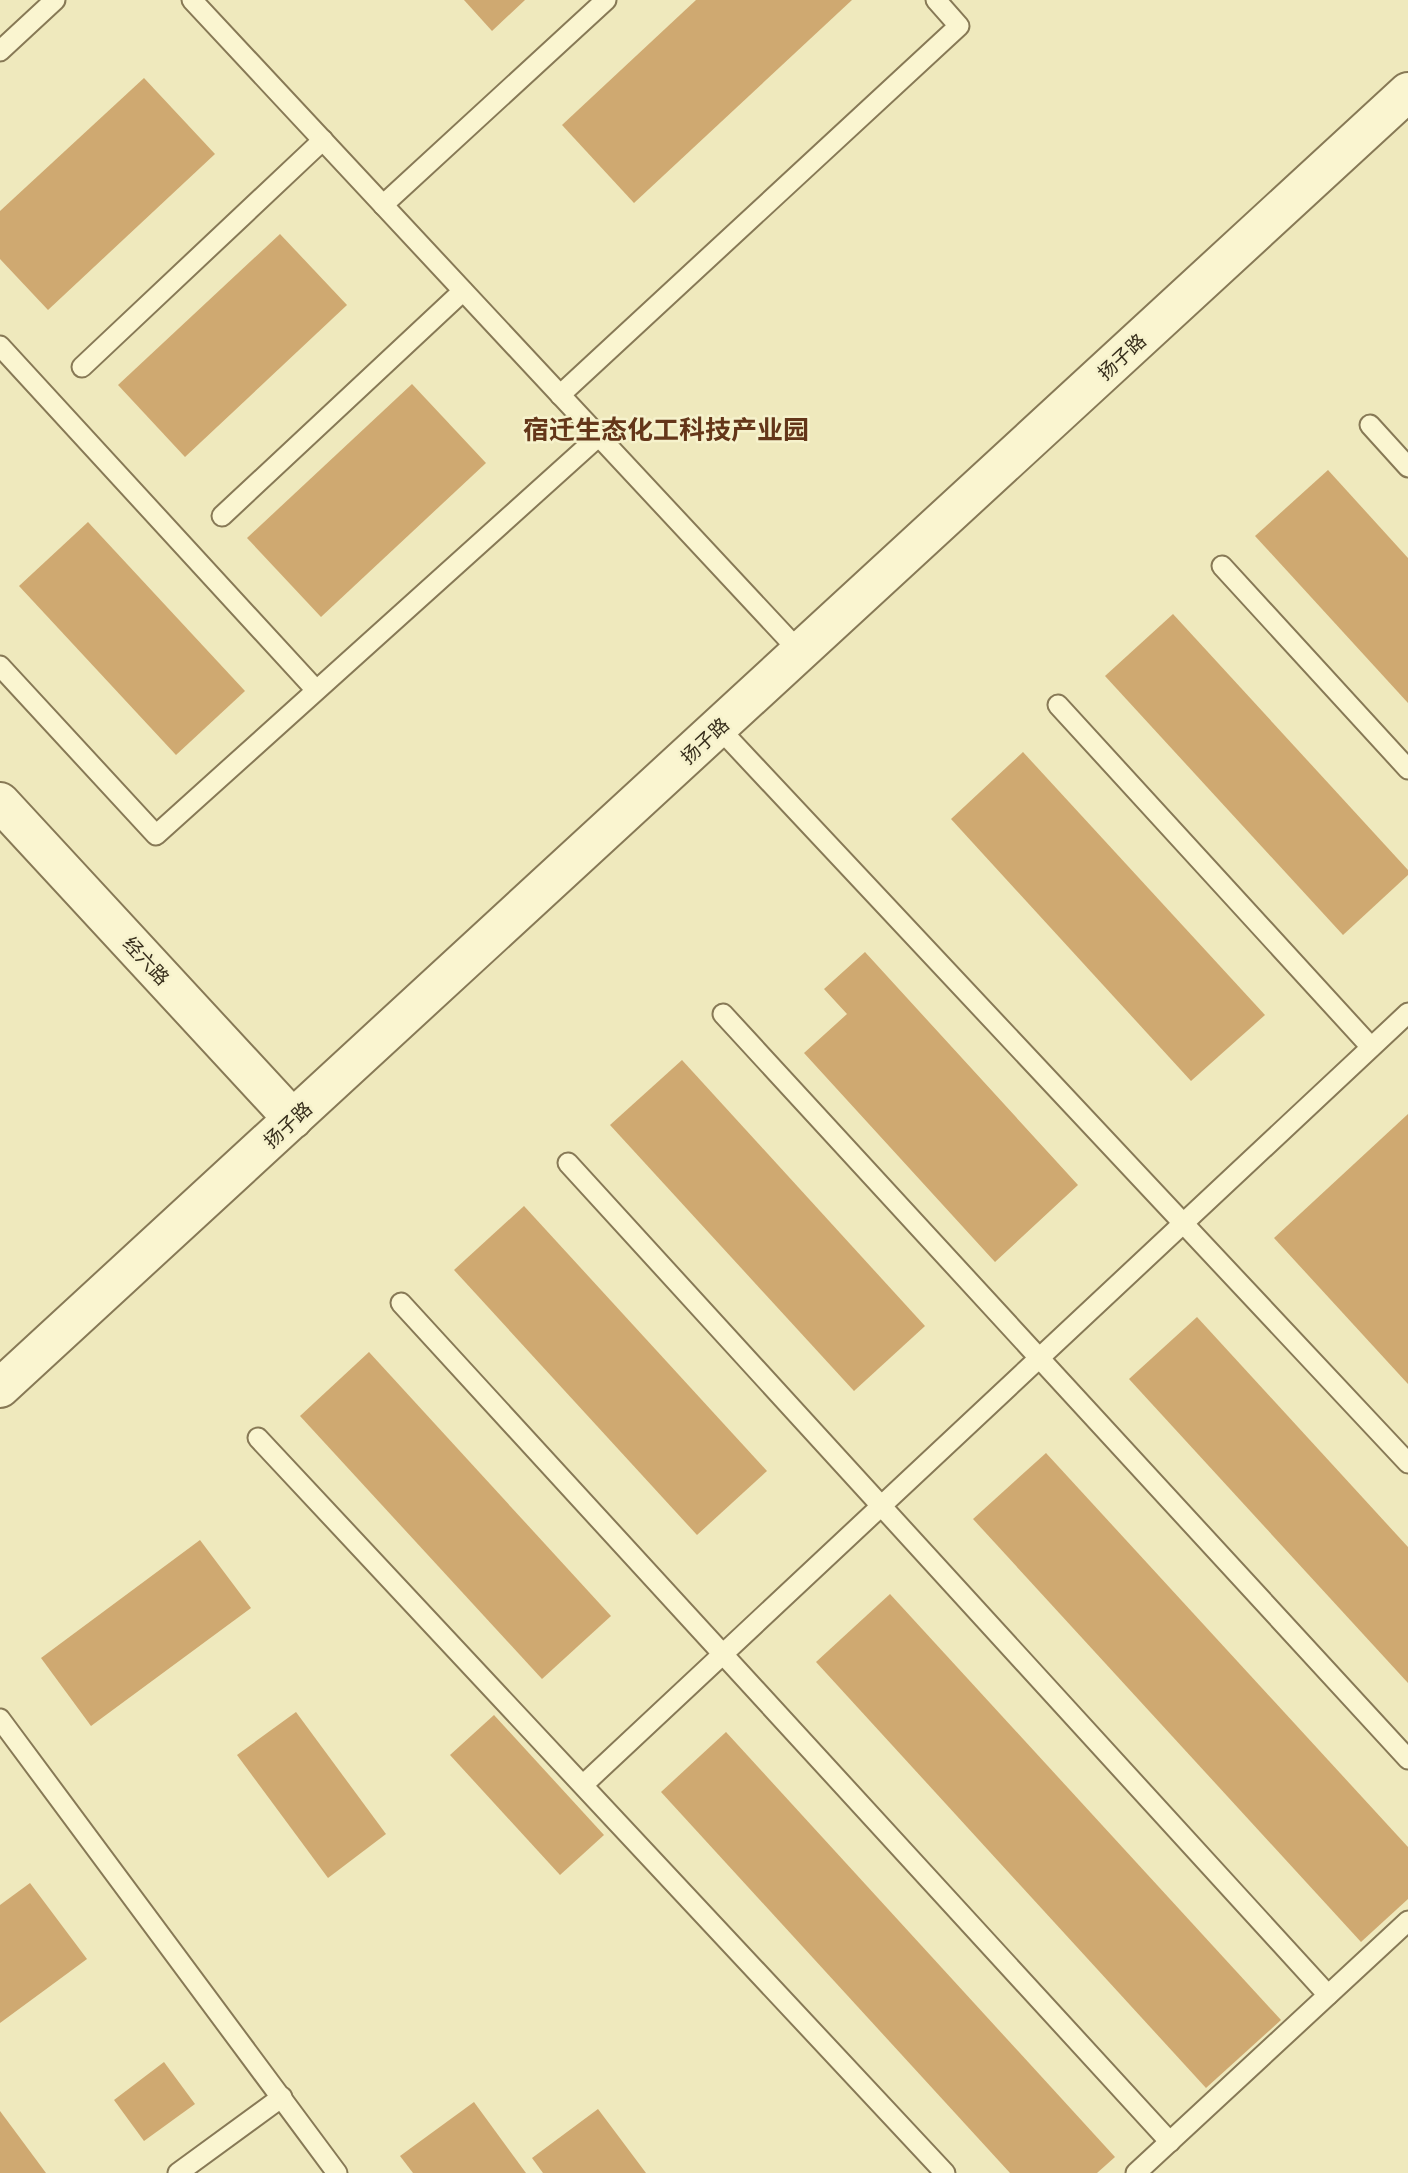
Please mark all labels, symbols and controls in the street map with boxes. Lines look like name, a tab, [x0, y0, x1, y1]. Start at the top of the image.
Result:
street label: 扬子路	[1091, 327, 1151, 385]
district label: 宿迁生态化工科技产业园	[523, 411, 809, 446]
street label: 扬子路	[674, 711, 734, 769]
street label: 经六路	[118, 930, 176, 990]
street label: 扬子路	[257, 1095, 317, 1153]

